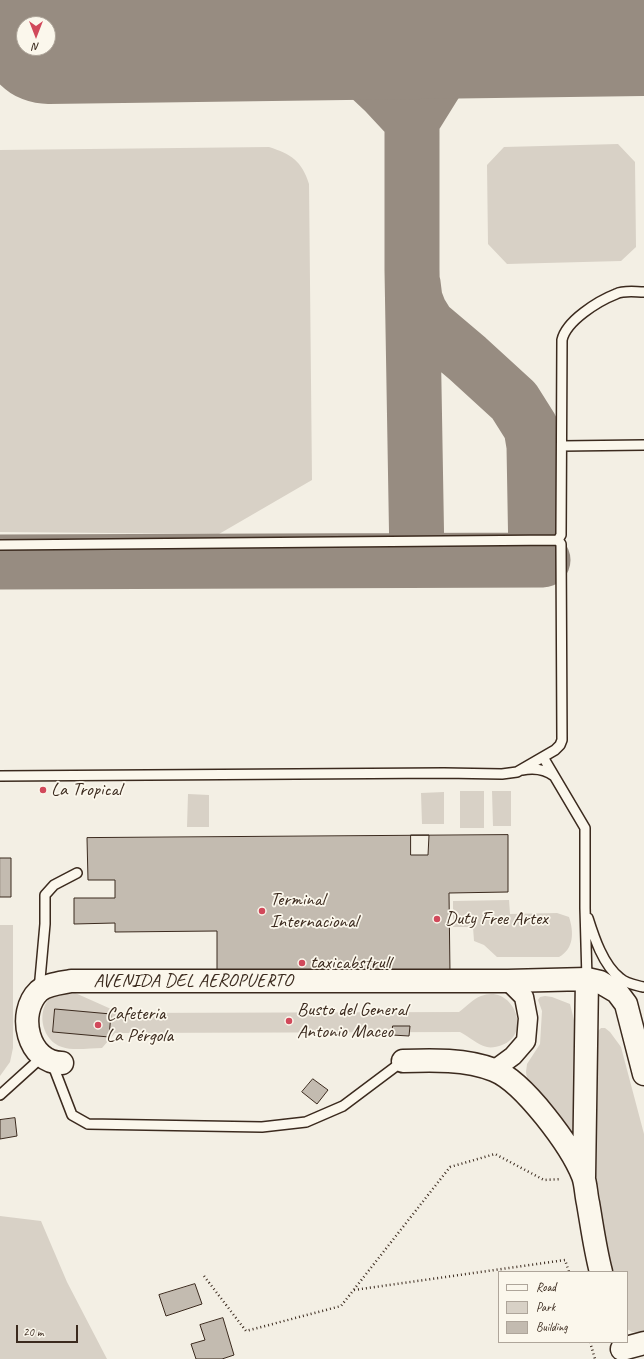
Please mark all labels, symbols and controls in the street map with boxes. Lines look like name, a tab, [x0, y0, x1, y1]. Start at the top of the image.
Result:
north arrow	[16, 16, 56, 56]
text: N	[33, 40, 39, 54]
place label: La Tropical	[51, 779, 122, 801]
marker: La Tropical	[38, 785, 48, 795]
place label: Terminal Internacional	[270, 889, 358, 933]
marker: Terminal Internacional	[257, 906, 267, 916]
place label: Duty Free Artex	[445, 908, 548, 930]
marker: Duty Free Artex	[432, 914, 442, 924]
place label: taxicabstrull	[310, 952, 391, 974]
marker: taxicabstrull	[297, 958, 307, 968]
street label: AVENIDA DEL AEROPUERTO	[93, 970, 293, 992]
place label: Busto del General Antonio Maceo	[297, 999, 407, 1043]
place label: Cafeteria La Pérgola	[106, 1003, 173, 1047]
marker: Busto del General Antonio Maceo	[284, 1016, 294, 1026]
marker: Cafeteria La Pérgola	[93, 1020, 103, 1030]
legend	[498, 1271, 628, 1343]
text: Road	[536, 1279, 556, 1295]
text: Park	[536, 1299, 555, 1315]
scale bar	[18, 1317, 80, 1343]
text: Building	[536, 1319, 568, 1335]
text: 20 m	[23, 1324, 43, 1340]

